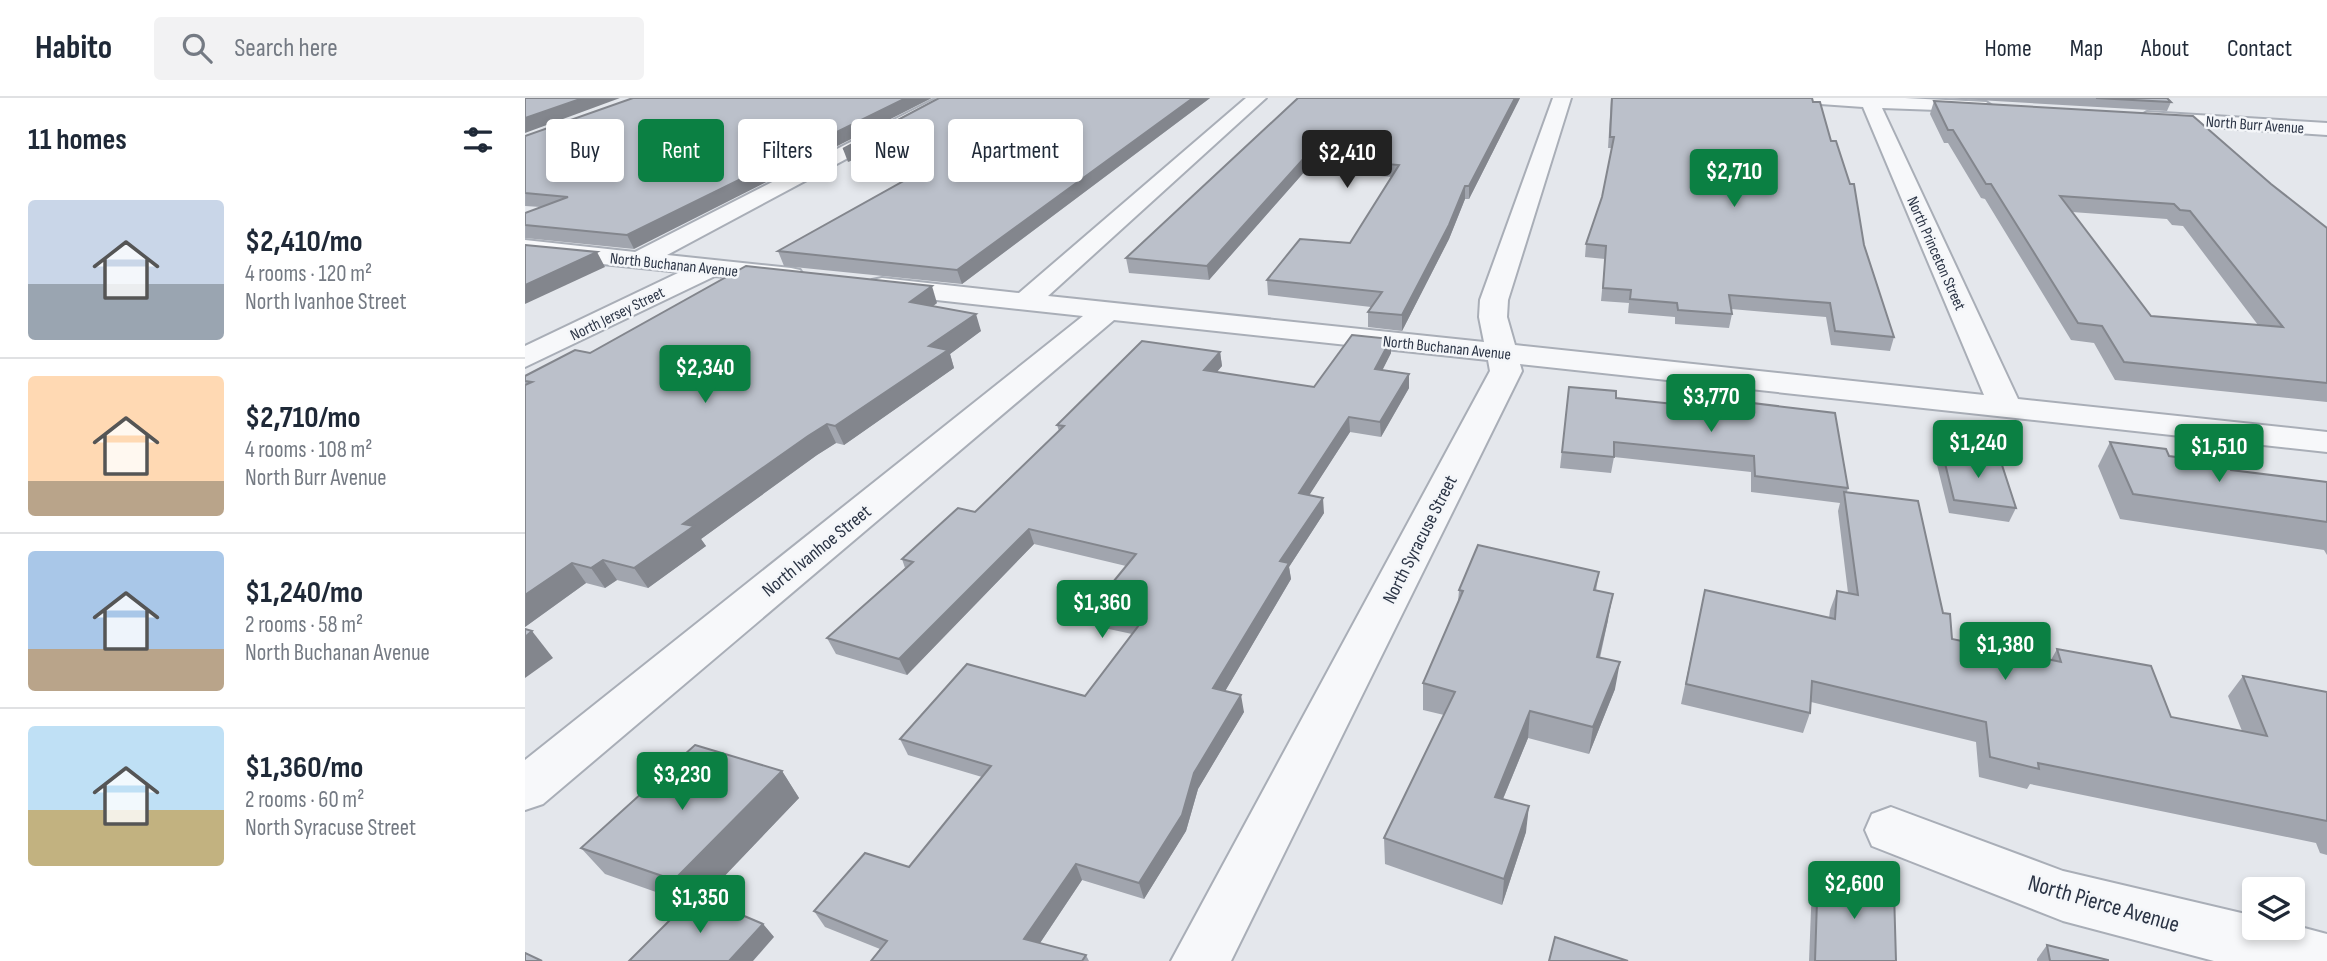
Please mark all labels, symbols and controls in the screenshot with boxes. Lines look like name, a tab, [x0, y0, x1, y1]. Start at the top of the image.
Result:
search box	[154, 17, 644, 80]
text: Habito	[35, 28, 112, 68]
icon: search	[178, 29, 216, 67]
text: Search here	[234, 33, 338, 64]
text: Home	[1984, 34, 2032, 63]
text: Map	[2070, 34, 2103, 63]
text: About	[2141, 34, 2189, 63]
text: Contact	[2227, 34, 2292, 63]
street label: North Burr Avenue	[2205, 113, 2305, 138]
chip: Buy	[546, 119, 624, 182]
chip: Rent	[638, 119, 724, 182]
chip: Filters	[738, 119, 837, 182]
chip: New	[851, 119, 934, 182]
chip: Apartment	[948, 119, 1083, 182]
icon: filters	[459, 121, 497, 159]
text: 11 homes	[28, 122, 127, 158]
pin: $2,410	[1290, 130, 1404, 190]
text: $2,410	[1318, 139, 1376, 167]
pin: $2,710	[1677, 150, 1791, 209]
text: $2,710	[1706, 158, 1762, 186]
street label: North Princeton Street	[1902, 194, 1969, 313]
text: $2,410/mo	[245, 224, 363, 260]
icon: home	[84, 228, 168, 312]
street label: North Buchanan Avenue	[609, 249, 739, 282]
text: 4 rooms · 120 m²	[245, 260, 372, 288]
street label: North Jersey Street	[567, 283, 668, 345]
text: North Ivanhoe Street	[245, 288, 406, 316]
street label: North Buchanan Avenue	[1382, 332, 1512, 365]
pin: $2,340	[648, 345, 762, 405]
text: $2,340	[675, 354, 735, 382]
pin: $3,770	[1654, 374, 1768, 434]
text: $3,770	[1682, 383, 1740, 411]
text: $2,710/mo	[245, 400, 361, 436]
icon: home	[84, 404, 168, 488]
pin: $1,240	[1921, 420, 2035, 480]
pin: $1,510	[2162, 424, 2276, 484]
text: $1,240	[1949, 429, 2007, 457]
text: $1,510	[2191, 433, 2247, 461]
text: 4 rooms · 108 m²	[245, 436, 372, 464]
text: North Burr Avenue	[245, 464, 387, 492]
street label: North Syracuse Street	[1378, 471, 1463, 608]
street label: North Ivanhoe Street	[758, 500, 876, 602]
text: $1,240/mo	[245, 575, 363, 611]
icon: home	[84, 579, 168, 663]
pin: $1,360	[1045, 580, 1159, 640]
text: $1,360	[1073, 589, 1131, 617]
text: 2 rooms · 58 m²	[245, 611, 363, 639]
pin: $1,380	[1948, 622, 2062, 682]
text: $1,380	[1976, 631, 2034, 659]
text: North Buchanan Avenue	[245, 639, 430, 667]
text: $1,360/mo	[245, 750, 363, 786]
pin: $3,230	[625, 752, 739, 812]
icon: home	[84, 754, 168, 838]
text: $3,230	[653, 761, 711, 789]
text: 2 rooms · 60 m²	[245, 786, 364, 814]
text: North Syracuse Street	[245, 814, 416, 842]
pin: $2,600	[1797, 862, 1911, 921]
street label: North Pierce Avenue	[2025, 869, 2183, 939]
text: $2,600	[1824, 870, 1884, 898]
pin: $1,350	[643, 876, 757, 935]
map controls	[2242, 877, 2305, 940]
button: layers	[2242, 877, 2305, 940]
text: $1,350	[671, 884, 729, 912]

